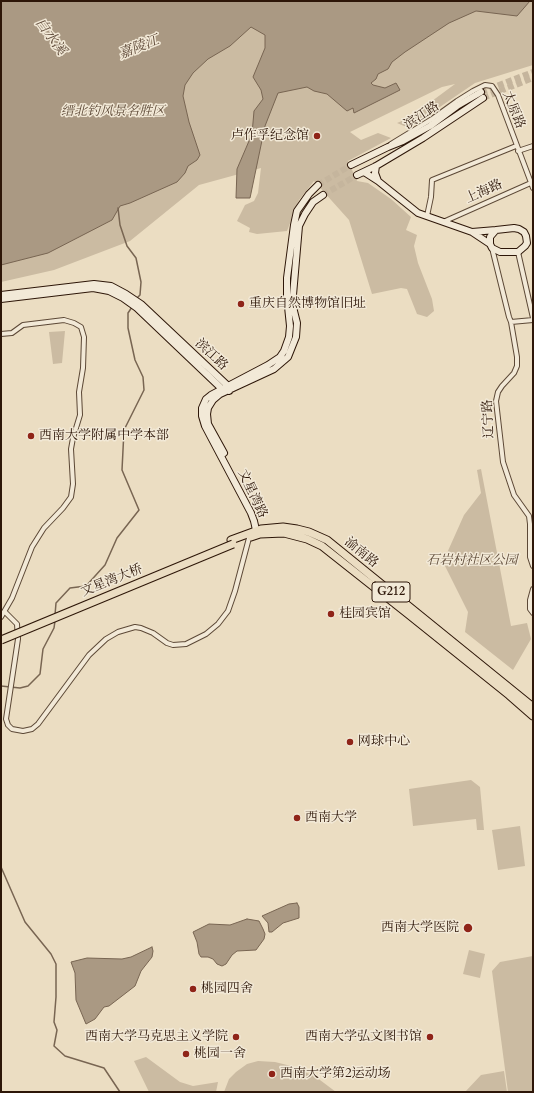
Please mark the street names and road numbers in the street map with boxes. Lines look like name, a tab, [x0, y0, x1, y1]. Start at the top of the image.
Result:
street label: 太原路	[498, 89, 528, 131]
street label: 滨江路	[401, 99, 443, 133]
street label: 上海路	[463, 177, 505, 207]
street label: 滨江路	[191, 336, 231, 374]
street label: 辽宁路	[480, 399, 498, 439]
street label: 文星湾路	[234, 467, 270, 521]
street label: 渝南路	[341, 535, 381, 571]
street label: 文星湾大桥	[79, 562, 145, 600]
road number: G212	[372, 582, 410, 602]

